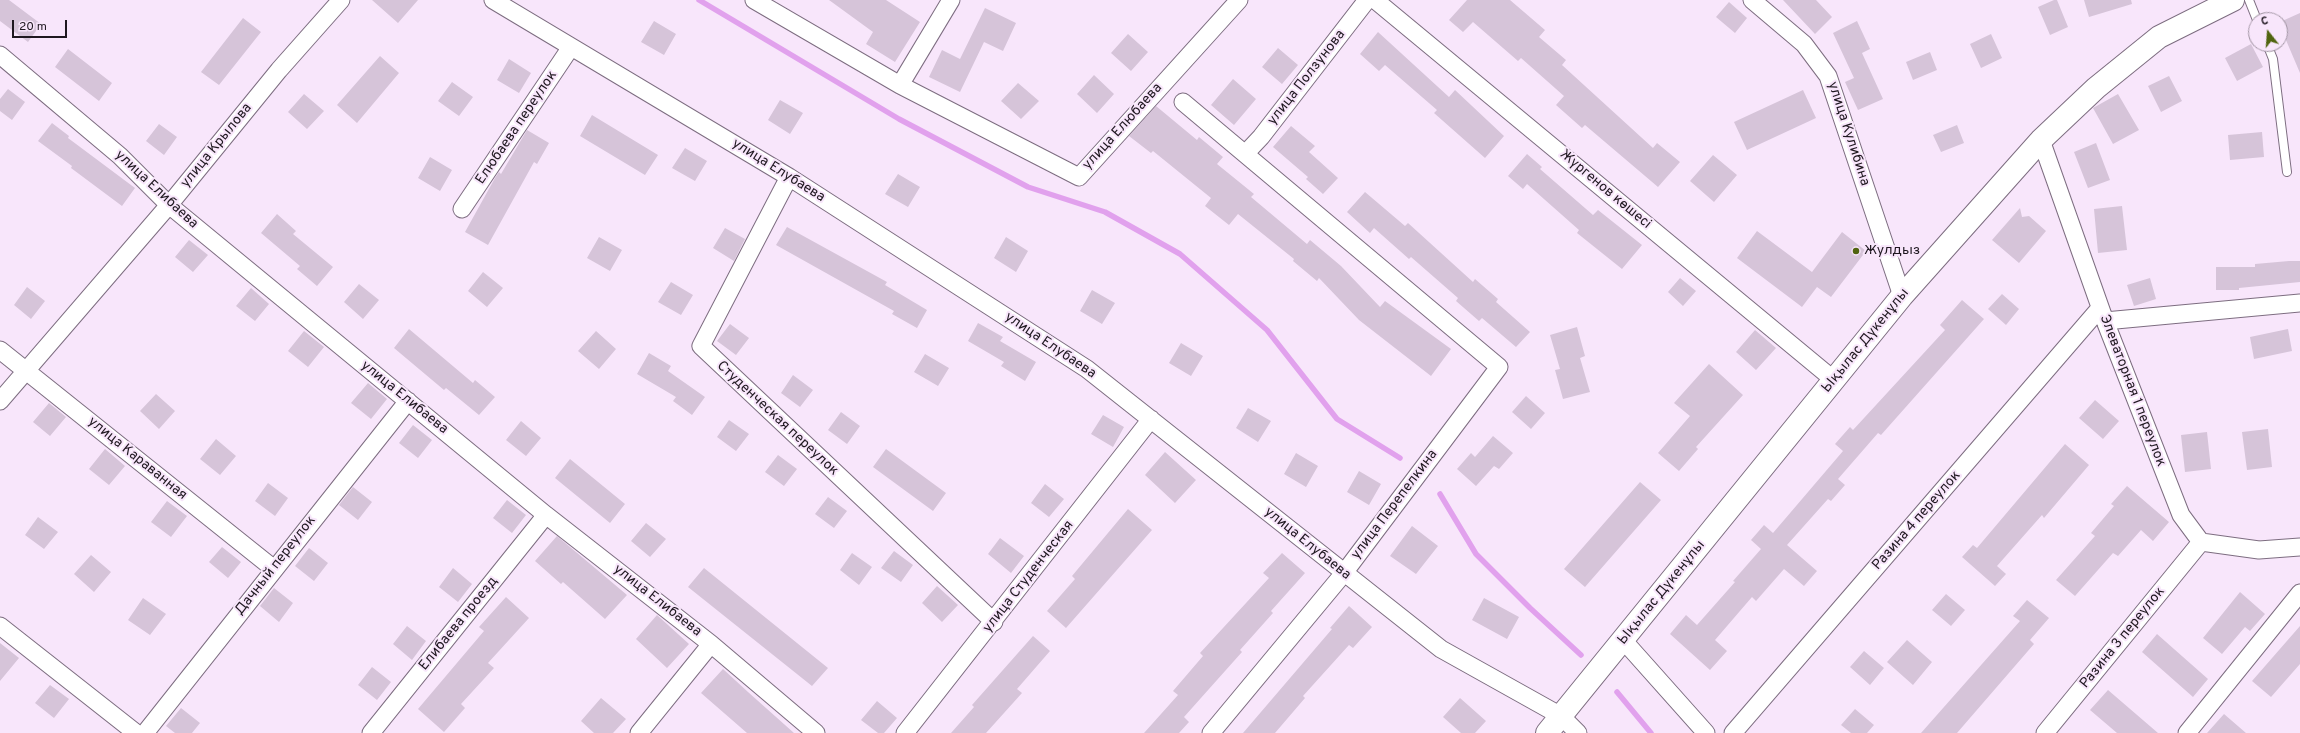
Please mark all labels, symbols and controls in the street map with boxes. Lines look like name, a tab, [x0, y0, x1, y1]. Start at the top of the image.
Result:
scale bar	[14, 12, 69, 38]
north arrow	[2248, 12, 2288, 52]
text: С	[2259, 14, 2270, 29]
text: 20 m	[19, 19, 47, 35]
street label: улица Ползунова	[1265, 27, 1349, 129]
street label: Елюбаева переулок	[473, 68, 561, 188]
street label: улица Елюбаева	[1080, 80, 1166, 174]
street label: улица Кулибина	[1823, 80, 1873, 188]
street label: улица Крылова	[178, 100, 256, 192]
street label: улица Елубаева	[728, 136, 828, 206]
street label: улица Елибаева	[111, 147, 201, 233]
street label: Жүргенов көшесі	[1556, 147, 1654, 233]
place label: Жулдыз	[1864, 243, 1920, 259]
marker: Жулдыз	[1851, 246, 1861, 256]
street label: Ықылас Дүкенұлы	[1819, 286, 1913, 396]
street label: улица Елубаева	[1001, 309, 1099, 383]
street label: Элеваторная 1 переулок	[2095, 313, 2169, 469]
street label: улица Елибаева	[357, 358, 451, 438]
street label: Студенческая переулок	[713, 358, 841, 480]
street label: улица Караванная	[84, 414, 190, 504]
street label: улица Перепелкина	[1348, 447, 1442, 563]
street label: Разина 4 переулок	[1869, 468, 1965, 574]
street label: улица Елубаева	[1260, 504, 1354, 584]
street label: Дачный переулок	[232, 513, 320, 619]
street label: улица Студенческая	[980, 518, 1078, 636]
street label: Ықылас Дүкенұлы	[1615, 538, 1709, 648]
street label: улица Елибаева	[610, 561, 704, 641]
street label: Елибаева проезд	[416, 574, 502, 674]
street label: Разина 3 переулок	[2077, 584, 2169, 692]

